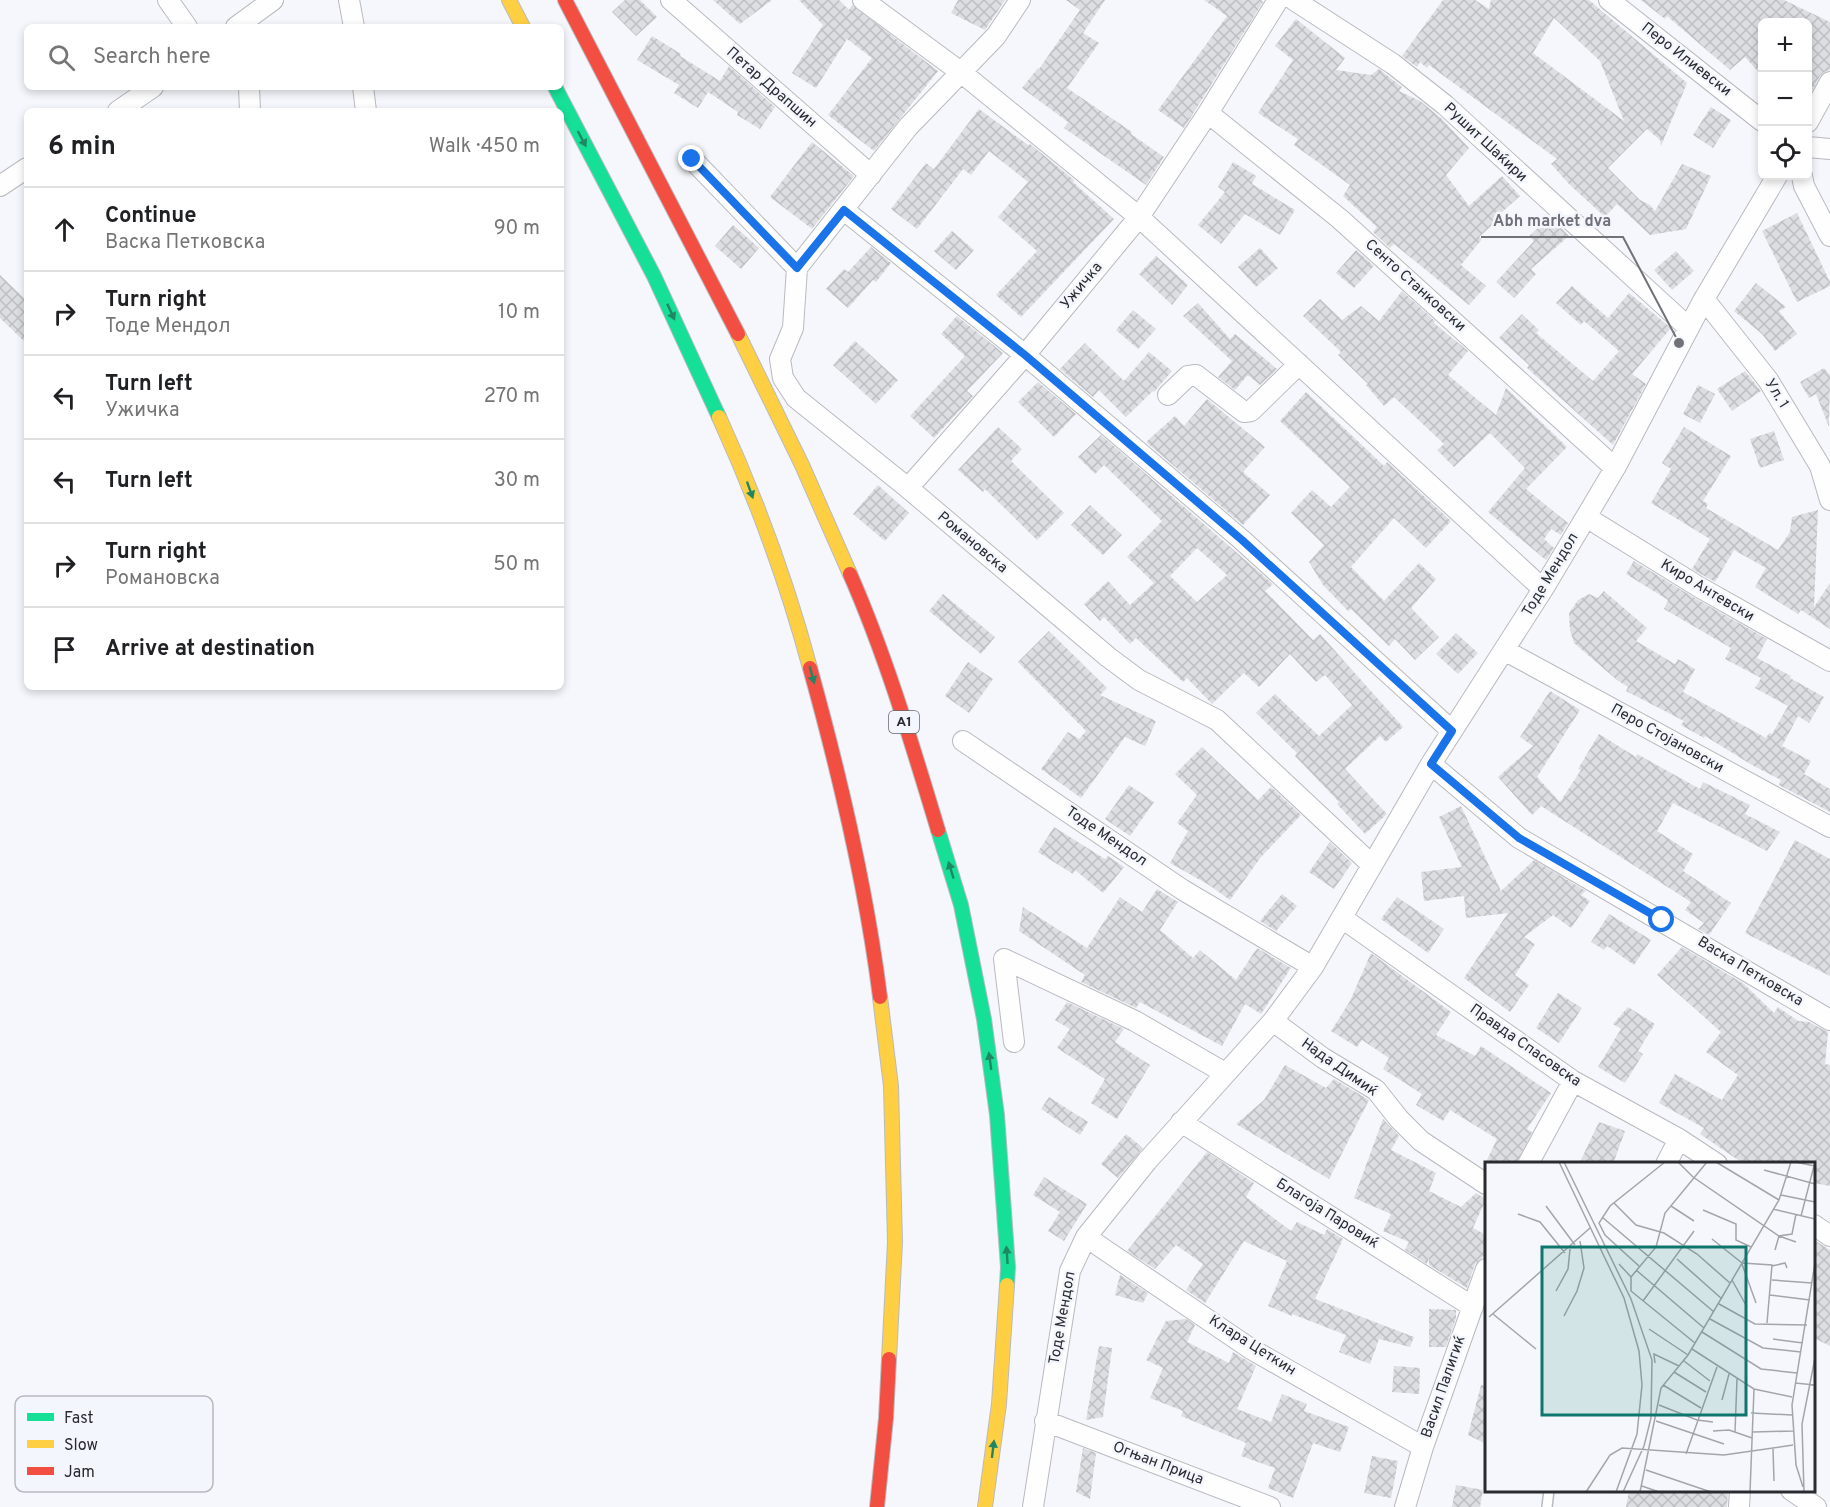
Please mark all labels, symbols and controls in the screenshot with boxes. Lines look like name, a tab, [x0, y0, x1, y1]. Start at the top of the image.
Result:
map controls	[1758, 18, 1812, 180]
button: +	[1758, 18, 1812, 72]
street label: Перо Илиевски	[1637, 19, 1735, 101]
search box	[24, 24, 564, 90]
icon: search	[45, 41, 78, 74]
text: Search here	[93, 44, 211, 71]
street label: Петар Драпшин	[722, 44, 820, 132]
button: −	[1758, 72, 1812, 126]
street label: Рушит Шаќири	[1439, 99, 1531, 187]
button: locate	[1758, 126, 1812, 180]
text: 6 min	[48, 131, 116, 164]
one-way arrow	[577, 131, 587, 148]
text: Walk · 450 m	[429, 134, 540, 160]
route end	[678, 145, 704, 171]
text: Continue	[105, 203, 196, 230]
callout: Abh market dva	[1481, 203, 1623, 237]
text: Abh market dva	[1493, 212, 1611, 232]
icon: ahead	[48, 213, 81, 246]
text: 90 m	[494, 216, 540, 242]
text: Васка Петковска	[105, 230, 265, 256]
street label: Сенто Станковски	[1361, 236, 1469, 336]
street label: Ужичка	[1057, 258, 1107, 314]
text: Turn right	[105, 287, 207, 314]
icon: right	[48, 297, 81, 330]
text: 10 m	[498, 300, 540, 326]
one-way arrow	[666, 304, 675, 321]
text: Тоде Мендол	[105, 314, 231, 340]
text: Turn left	[105, 371, 193, 398]
street label: Ул. 1	[1760, 376, 1792, 412]
icon: left	[48, 381, 81, 414]
text: 270 m	[484, 384, 540, 410]
text: Ужичка	[105, 398, 180, 424]
icon: left	[48, 465, 81, 498]
text: Turn left	[105, 468, 193, 495]
text: 30 m	[494, 468, 540, 494]
one-way arrow	[746, 482, 756, 500]
street label: Романовска	[933, 508, 1011, 578]
street label: Тоде Мендол	[1519, 530, 1583, 620]
text: Turn right	[105, 539, 207, 566]
icon: right	[48, 549, 81, 582]
text: 50 m	[493, 552, 540, 578]
street label: Киро Антевски	[1657, 556, 1757, 626]
text: Романовска	[105, 566, 220, 592]
icon: arrive	[48, 633, 81, 666]
text: Arrive at destination	[105, 636, 315, 663]
one-way arrow	[808, 666, 817, 684]
street label: Перо Стојановски	[1607, 700, 1727, 778]
road number: A1	[889, 711, 919, 733]
street label: Тоде Мендол	[1062, 803, 1150, 871]
one-way arrow	[946, 861, 955, 879]
route start	[1648, 906, 1674, 932]
street label: Васка Петковска	[1694, 933, 1806, 1011]
street label: Правда Спасовска	[1466, 1000, 1584, 1092]
street label: Нада Димиќ	[1297, 1035, 1381, 1101]
one-way arrow	[985, 1051, 995, 1070]
inset map	[1485, 1162, 1815, 1492]
street label: Благоја Паровиќ	[1272, 1175, 1382, 1253]
one-way arrow	[1002, 1245, 1012, 1264]
street label: Тоде Мендол	[1045, 1270, 1081, 1366]
street label: Клара Цеткин	[1205, 1312, 1299, 1380]
street label: Васил Палигиќ	[1418, 1333, 1470, 1441]
legend	[15, 1396, 213, 1492]
text: Fast	[64, 1409, 94, 1429]
text: Slow	[64, 1436, 98, 1456]
street label: Огњан Прица	[1110, 1438, 1206, 1490]
one-way arrow	[988, 1439, 997, 1458]
text: Jam	[64, 1463, 95, 1483]

